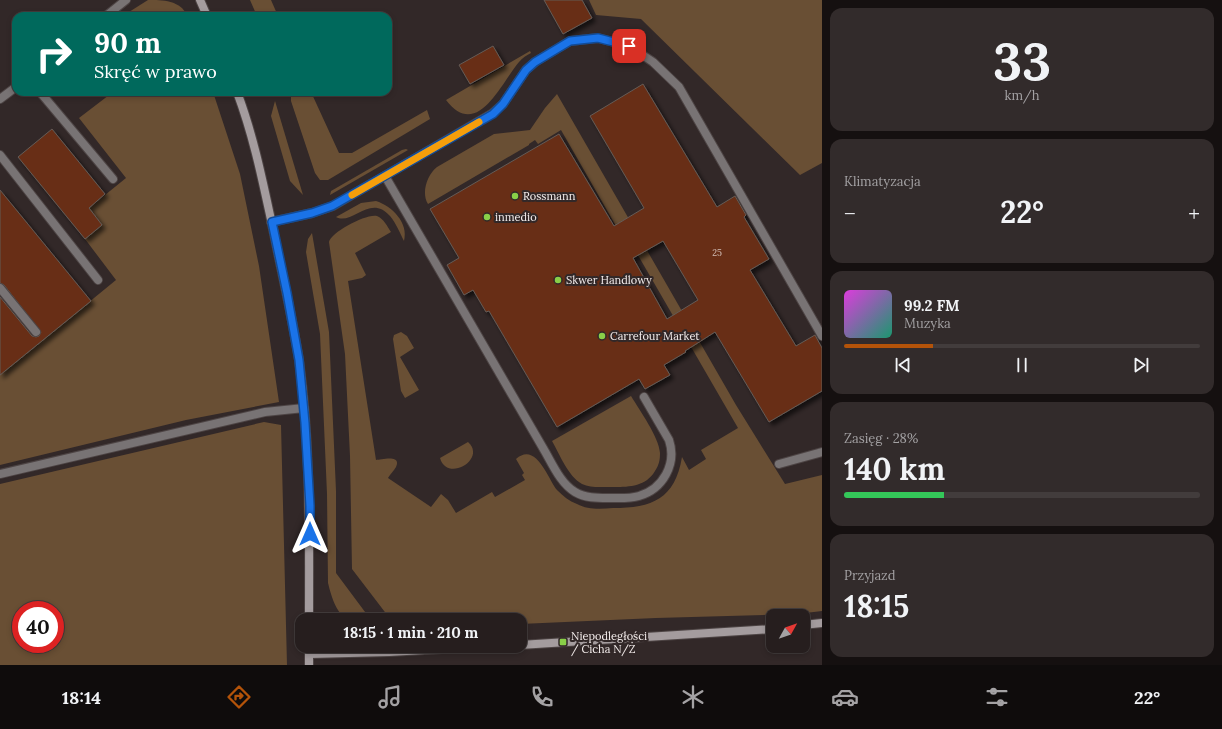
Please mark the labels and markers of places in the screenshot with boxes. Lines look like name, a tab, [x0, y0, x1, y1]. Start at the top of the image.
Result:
pin	[612, 29, 646, 63]
place label: Rossmann	[523, 189, 576, 203]
marker: Rossmann	[510, 191, 520, 201]
place label: inmedio	[495, 210, 537, 224]
marker: inmedio	[482, 212, 492, 222]
place label: Skwer Handlowy	[566, 273, 652, 287]
marker: Skwer Handlowy	[553, 275, 563, 285]
place label: Carrefour Market	[610, 329, 700, 343]
marker: Carrefour Market	[597, 331, 607, 341]
place label: Niepodległości / Cicha N/Ż	[571, 629, 647, 657]
marker: Niepodległości / Cicha N/Ż	[558, 637, 568, 647]

